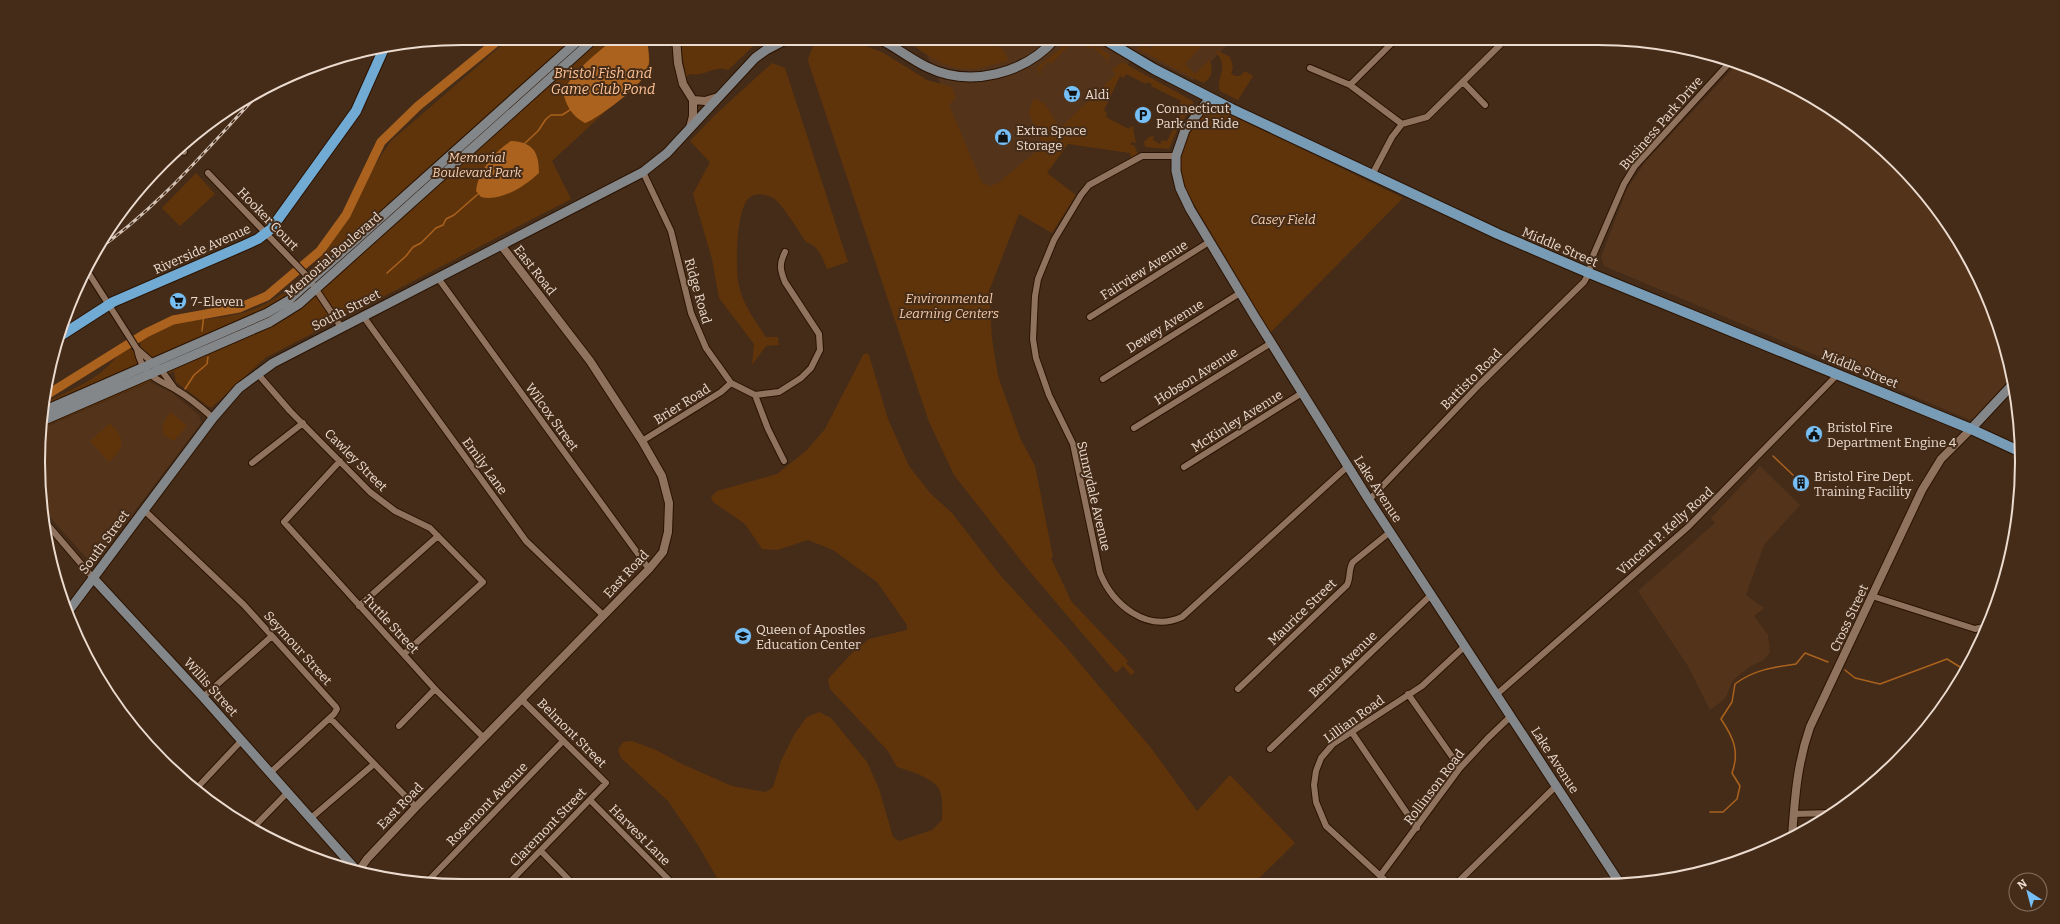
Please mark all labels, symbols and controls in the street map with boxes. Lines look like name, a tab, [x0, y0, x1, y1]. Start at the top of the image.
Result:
water label: Bristol Fish and Game Club Pond	[551, 65, 655, 98]
street label: Business Park Drive	[1616, 73, 1706, 173]
supermarket icon: Aldi	[1062, 84, 1082, 104]
place label: Aldi	[1085, 87, 1109, 102]
place label: Connecticut Park and Ride	[1156, 101, 1239, 131]
parking icon: Connecticut Park and Ride	[1133, 105, 1153, 125]
place label: Extra Space Storage	[1016, 123, 1086, 153]
shop icon: Extra Space Storage	[993, 127, 1013, 147]
park label: Memorial Boulevard Park	[432, 150, 523, 180]
street label: Hooker Court	[234, 184, 302, 254]
street label: Memorial Boulevard	[282, 209, 384, 301]
park label: Casey Field	[1250, 212, 1316, 227]
street label: Riverside Avenue	[151, 221, 253, 277]
street label: Middle Street	[1520, 224, 1600, 270]
street label: Fairview Avenue	[1098, 237, 1190, 303]
street label: East Road	[511, 242, 559, 298]
street label: Ridge Road	[682, 257, 715, 326]
street label: South Street	[309, 286, 383, 334]
supermarket icon: 7-Eleven	[168, 291, 188, 311]
park label: Environmental Learning Centers	[899, 291, 999, 321]
place label: 7-Eleven	[191, 294, 244, 309]
street label: Dewey Avenue	[1124, 296, 1206, 356]
street label: Hobson Avenue	[1152, 344, 1240, 408]
street label: Battisto Road	[1437, 345, 1505, 413]
street label: Middle Street	[1820, 347, 1901, 391]
street label: Wilcox Street	[522, 380, 582, 454]
street label: Brier Road	[651, 381, 713, 427]
street label: McKinley Avenue	[1189, 387, 1285, 455]
place label: Bristol Fire Department Engine 4	[1827, 420, 1957, 450]
public building icon: Bristol Fire Department Engine 4	[1804, 424, 1824, 444]
street label: Cawley Street	[322, 426, 390, 494]
street label: Emily Lane	[459, 435, 511, 497]
street label: Sunnydale Avenue	[1074, 440, 1114, 552]
street label: Lake Avenue	[1351, 453, 1405, 525]
place label: Bristol Fire Dept. Training Facility	[1814, 469, 1914, 499]
building icon: Bristol Fire Dept. Training Facility	[1791, 473, 1811, 493]
street label: Vincent P. Kelly Road	[1614, 484, 1716, 578]
street label: South Street	[76, 507, 132, 577]
street label: East Road	[600, 547, 652, 601]
street label: Maurice Street	[1265, 576, 1339, 648]
street label: Cross Street	[1827, 582, 1871, 654]
street label: Tuttle Street	[360, 592, 422, 657]
street label: Seymour Street	[261, 608, 335, 688]
place label: Queen of Apostles Education Center	[756, 622, 865, 652]
school or university icon: Queen of Apostles Education Center	[733, 626, 753, 646]
street label: Bernie Avenue	[1306, 628, 1380, 700]
street label: Willis Street	[181, 655, 241, 720]
street label: Lillian Road	[1321, 692, 1387, 746]
street label: Belmont Street	[534, 695, 610, 771]
street label: Lake Avenue	[1528, 724, 1582, 796]
street label: Rollinson Road	[1401, 746, 1467, 828]
street label: Rosemont Avenue	[443, 759, 531, 849]
street label: East Road	[374, 779, 426, 832]
street label: Claremont Street	[507, 784, 589, 869]
street label: Harvest Lane	[606, 801, 674, 869]
north arrow	[2008, 872, 2048, 912]
text: N	[2015, 876, 2030, 892]

